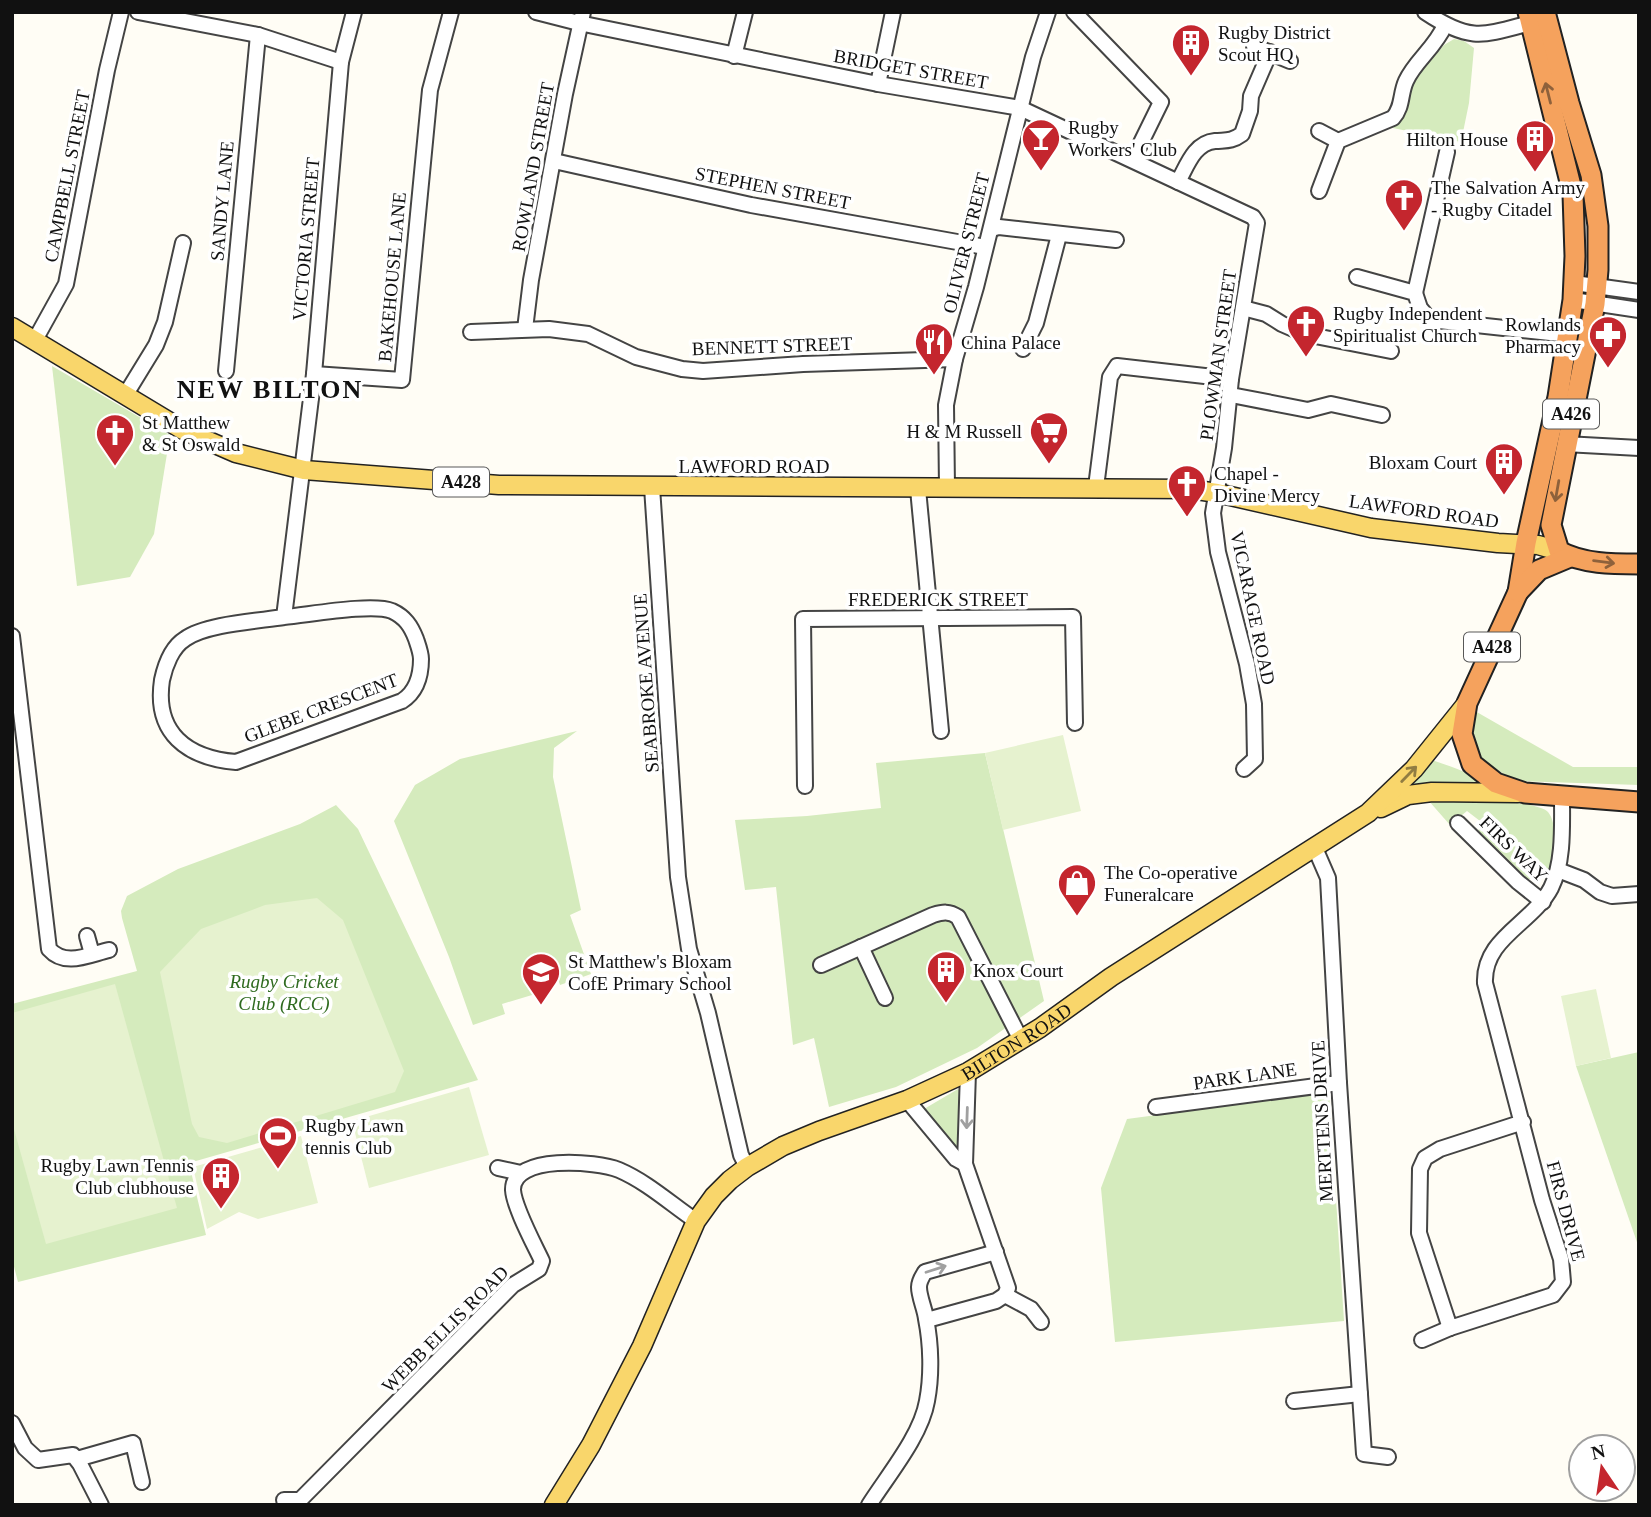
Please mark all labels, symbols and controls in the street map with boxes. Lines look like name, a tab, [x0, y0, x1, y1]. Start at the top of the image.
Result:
building icon: Rugby District Scout HQ	[1170, 22, 1212, 77]
place label: Rugby District Scout HQ	[1218, 22, 1331, 65]
street label: BRIDGET STREET	[832, 45, 990, 93]
street label: ROWLAND STREET	[508, 80, 558, 253]
one-way arrow	[1541, 82, 1554, 105]
street label: CAMPBELL STREET	[40, 88, 94, 264]
bar icon: Rugby Workers' Club	[1020, 117, 1062, 172]
place label: Rugby Workers' Club	[1068, 117, 1177, 160]
building icon: Hilton House	[1514, 118, 1556, 173]
place label: Hilton House	[1406, 129, 1508, 150]
street label: SANDY LANE	[206, 140, 238, 262]
street label: VICTORIA STREET	[288, 156, 324, 322]
street label: STEPHEN STREET	[694, 163, 853, 213]
street label: OLIVER STREET	[938, 170, 994, 315]
church icon: The Salvation Army - Rugby Citadel	[1383, 177, 1425, 232]
place label: The Salvation Army - Rugby Citadel	[1431, 177, 1586, 220]
street label: BAKEHOUSE LANE	[374, 191, 410, 363]
street label: PLOWMAN STREET	[1196, 268, 1240, 442]
church icon: Rugby Independent Spiritualist Church	[1285, 303, 1327, 358]
place label: Rugby Independent Spiritualist Church	[1333, 303, 1483, 346]
place label: Rowlands Pharmacy	[1505, 314, 1581, 357]
pharmacy icon: Rowlands Pharmacy	[1587, 314, 1629, 369]
restaurant icon: China Palace	[913, 321, 955, 376]
place label: China Palace	[961, 332, 1061, 353]
street label: BENNETT STREET	[691, 333, 853, 359]
district label: NEW BILTON	[177, 375, 363, 404]
road number: A426	[1543, 400, 1599, 428]
supermarket icon: H & M Russell	[1028, 410, 1070, 465]
church icon: St Matthew & St Oswald	[94, 412, 136, 467]
place label: St Matthew & St Oswald	[142, 412, 241, 455]
place label: H & M Russell	[906, 421, 1022, 442]
building icon: Bloxam Court	[1483, 441, 1525, 496]
place label: Bloxam Court	[1369, 452, 1478, 473]
street label: LAWFORD ROAD	[678, 456, 830, 477]
church icon: Chapel - Divine Mercy	[1166, 463, 1208, 518]
place label: Chapel - Divine Mercy	[1214, 463, 1321, 506]
road number: A428	[433, 468, 489, 496]
one-way arrow	[1549, 479, 1563, 501]
street label: LAWFORD ROAD	[1348, 490, 1500, 532]
street label: VICARAGE ROAD	[1226, 529, 1280, 687]
one-way arrow	[1593, 556, 1615, 569]
street label: FREDERICK STREET	[848, 589, 1028, 610]
street label: SEABROKE AVENUE	[629, 593, 663, 773]
road number: A428	[1464, 632, 1520, 662]
street label: GLEBE CRESCENT	[241, 669, 401, 747]
one-way arrow	[1400, 765, 1417, 782]
street label: FIRS WAY	[1476, 812, 1552, 887]
shop icon: The Co-operative Funeralcare	[1056, 862, 1098, 917]
place label: The Co-operative Funeralcare	[1104, 862, 1237, 905]
building icon: Knox Court	[925, 949, 967, 1004]
school or university icon: St Matthew's Bloxam CofE Primary School	[520, 951, 562, 1006]
place label: St Matthew's Bloxam CofE Primary School	[568, 951, 732, 994]
place label: Knox Court	[973, 960, 1064, 981]
park label: Rugby Cricket Club (RCC)	[228, 971, 339, 1015]
street label: BILTON ROAD	[957, 999, 1075, 1084]
street label: MERTTENS DRIVE	[1307, 1040, 1337, 1202]
street label: PARK LANE	[1192, 1058, 1298, 1094]
one-way arrow	[960, 1107, 973, 1130]
sports icon: Rugby Lawn tennis Club	[257, 1115, 299, 1170]
place label: Rugby Lawn tennis Club	[305, 1115, 404, 1158]
place label: Rugby Lawn Tennis Club clubhouse	[41, 1155, 194, 1198]
building icon: Rugby Lawn Tennis Club clubhouse	[200, 1155, 242, 1210]
street label: FIRS DRIVE	[1543, 1159, 1589, 1263]
street label: WEBB ELLIS ROAD	[377, 1261, 513, 1397]
one-way arrow	[924, 1262, 946, 1274]
north arrow	[1567, 1433, 1637, 1503]
text: N	[1589, 1440, 1608, 1464]

